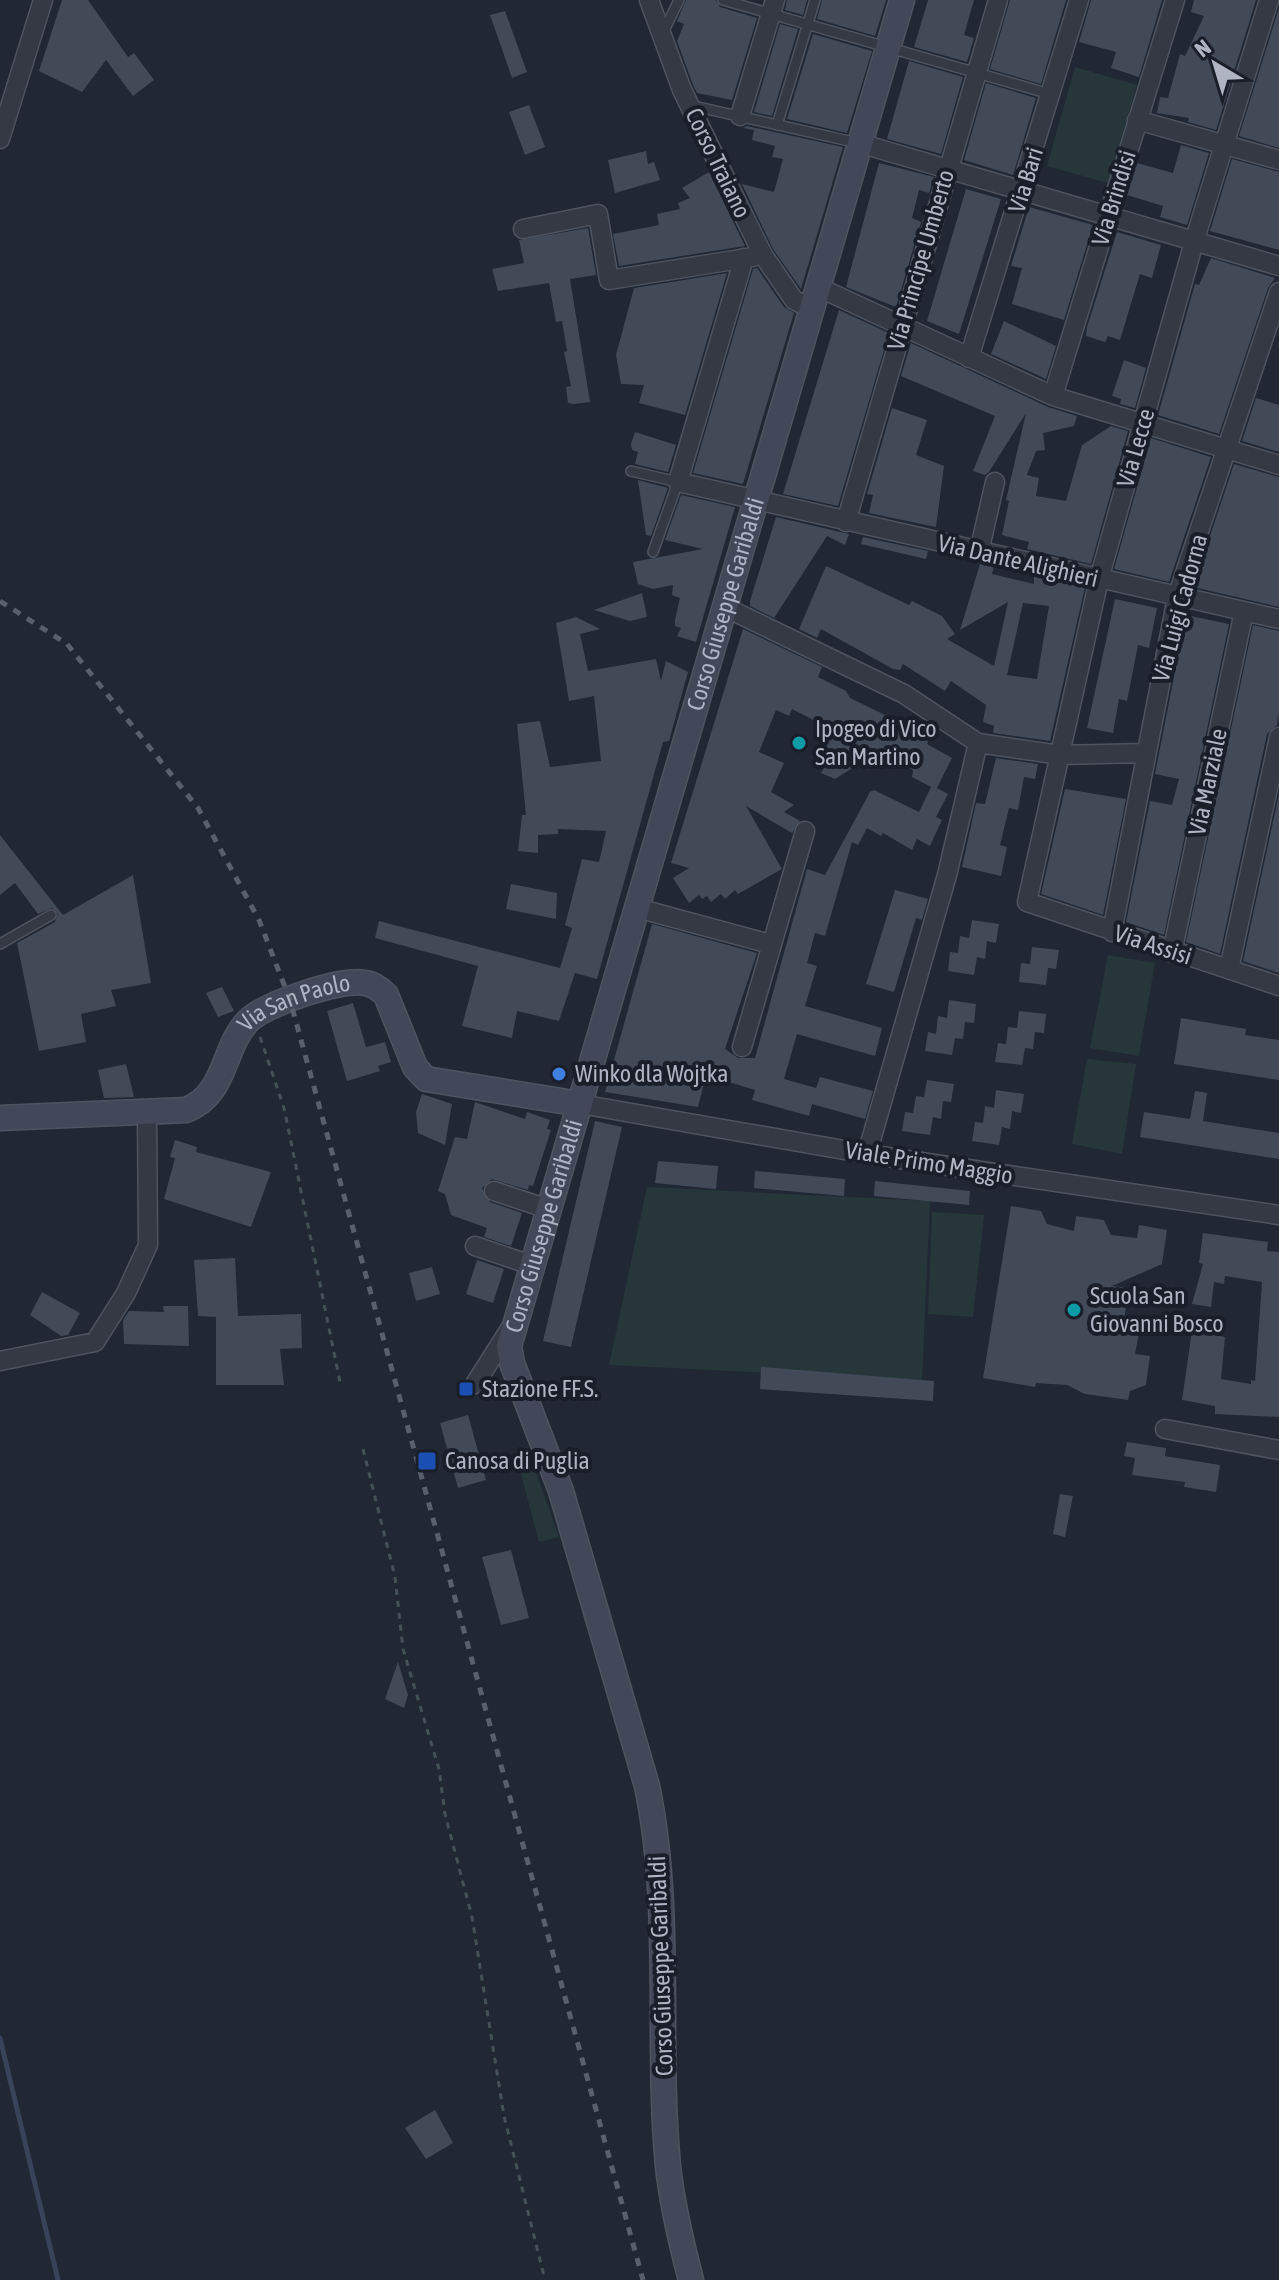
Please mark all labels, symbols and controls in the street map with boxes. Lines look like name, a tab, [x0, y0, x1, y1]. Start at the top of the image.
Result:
north arrow	[1175, 24, 1255, 104]
text: N	[1190, 34, 1216, 62]
street label: Corso Traiano	[680, 104, 757, 222]
street label: Via Bari	[1003, 144, 1048, 216]
street label: Via Brindisi	[1086, 147, 1141, 249]
street label: Via Principe Umberto	[882, 167, 959, 353]
street label: Via Lecce	[1111, 405, 1160, 490]
street label: Corso Giuseppe Garibaldi	[681, 494, 769, 714]
street label: Via Dante Alighieri	[935, 529, 1101, 592]
street label: Via Luigi Cadorna	[1147, 531, 1212, 685]
place label: Ipogeo di Vico San Martino	[815, 715, 937, 770]
street label: Via Marziale	[1183, 726, 1232, 838]
marker: Ipogeo di Vico San Martino	[790, 734, 808, 752]
street label: Via Assisi	[1111, 919, 1195, 970]
street label: Via San Paolo	[231, 969, 352, 1036]
place label: Winko dla Wojtka	[575, 1060, 729, 1087]
marker: Winko dla Wojtka	[550, 1065, 568, 1083]
street label: Corso Giuseppe Garibaldi	[500, 1116, 587, 1336]
street label: Viale Primo Maggio	[843, 1136, 1015, 1189]
place label: Scuola San Giovanni Bosco	[1090, 1282, 1223, 1337]
marker: Scuola San Giovanni Bosco	[1065, 1301, 1083, 1319]
place label: Stazione FF.S.	[482, 1375, 598, 1402]
marker: Stazione FF.S.	[457, 1380, 475, 1398]
place label: Canosa di Puglia	[445, 1447, 590, 1474]
marker: Canosa di Puglia	[416, 1450, 438, 1472]
street label: Corso Giuseppe Garibaldi	[643, 1855, 678, 2077]

